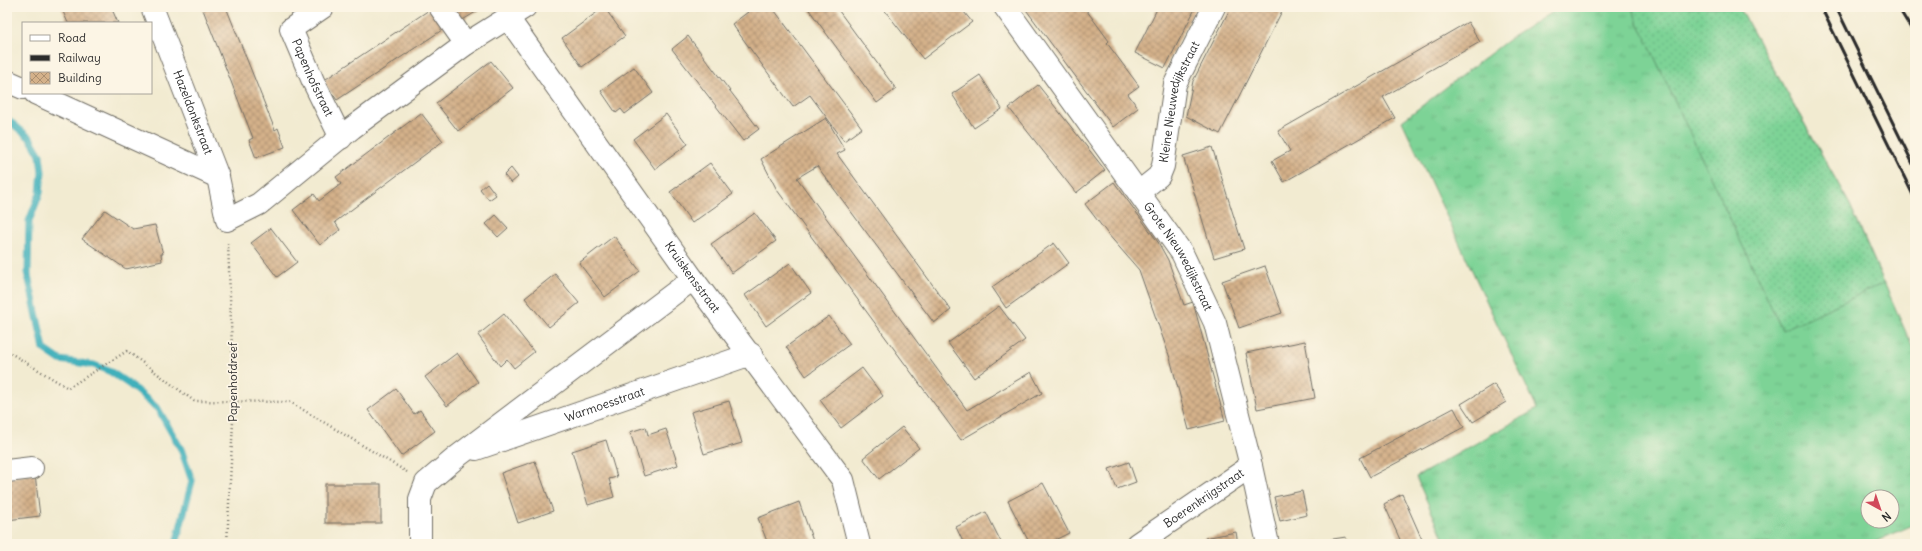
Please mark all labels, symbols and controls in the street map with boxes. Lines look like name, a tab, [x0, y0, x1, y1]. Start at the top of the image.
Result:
legend	[22, 22, 152, 94]
text: Road	[58, 30, 86, 45]
street label: Papenhofstraat	[289, 36, 337, 119]
street label: Kleine Nieuwedijkstraat	[1156, 38, 1202, 164]
text: Railway	[58, 50, 101, 65]
street label: Hazeldonkstraat	[170, 68, 216, 156]
text: Building	[58, 70, 102, 85]
street label: Grote Nieuwedijkstraat	[1141, 199, 1216, 313]
street label: Kruiskensstraat	[662, 238, 724, 315]
street label: Papenhofdreef	[225, 341, 240, 422]
street label: Warmoesstraat	[562, 383, 646, 425]
street label: Boerenkrijgstraat	[1160, 465, 1247, 531]
north arrow	[1860, 489, 1900, 529]
text: N	[1879, 509, 1894, 524]

